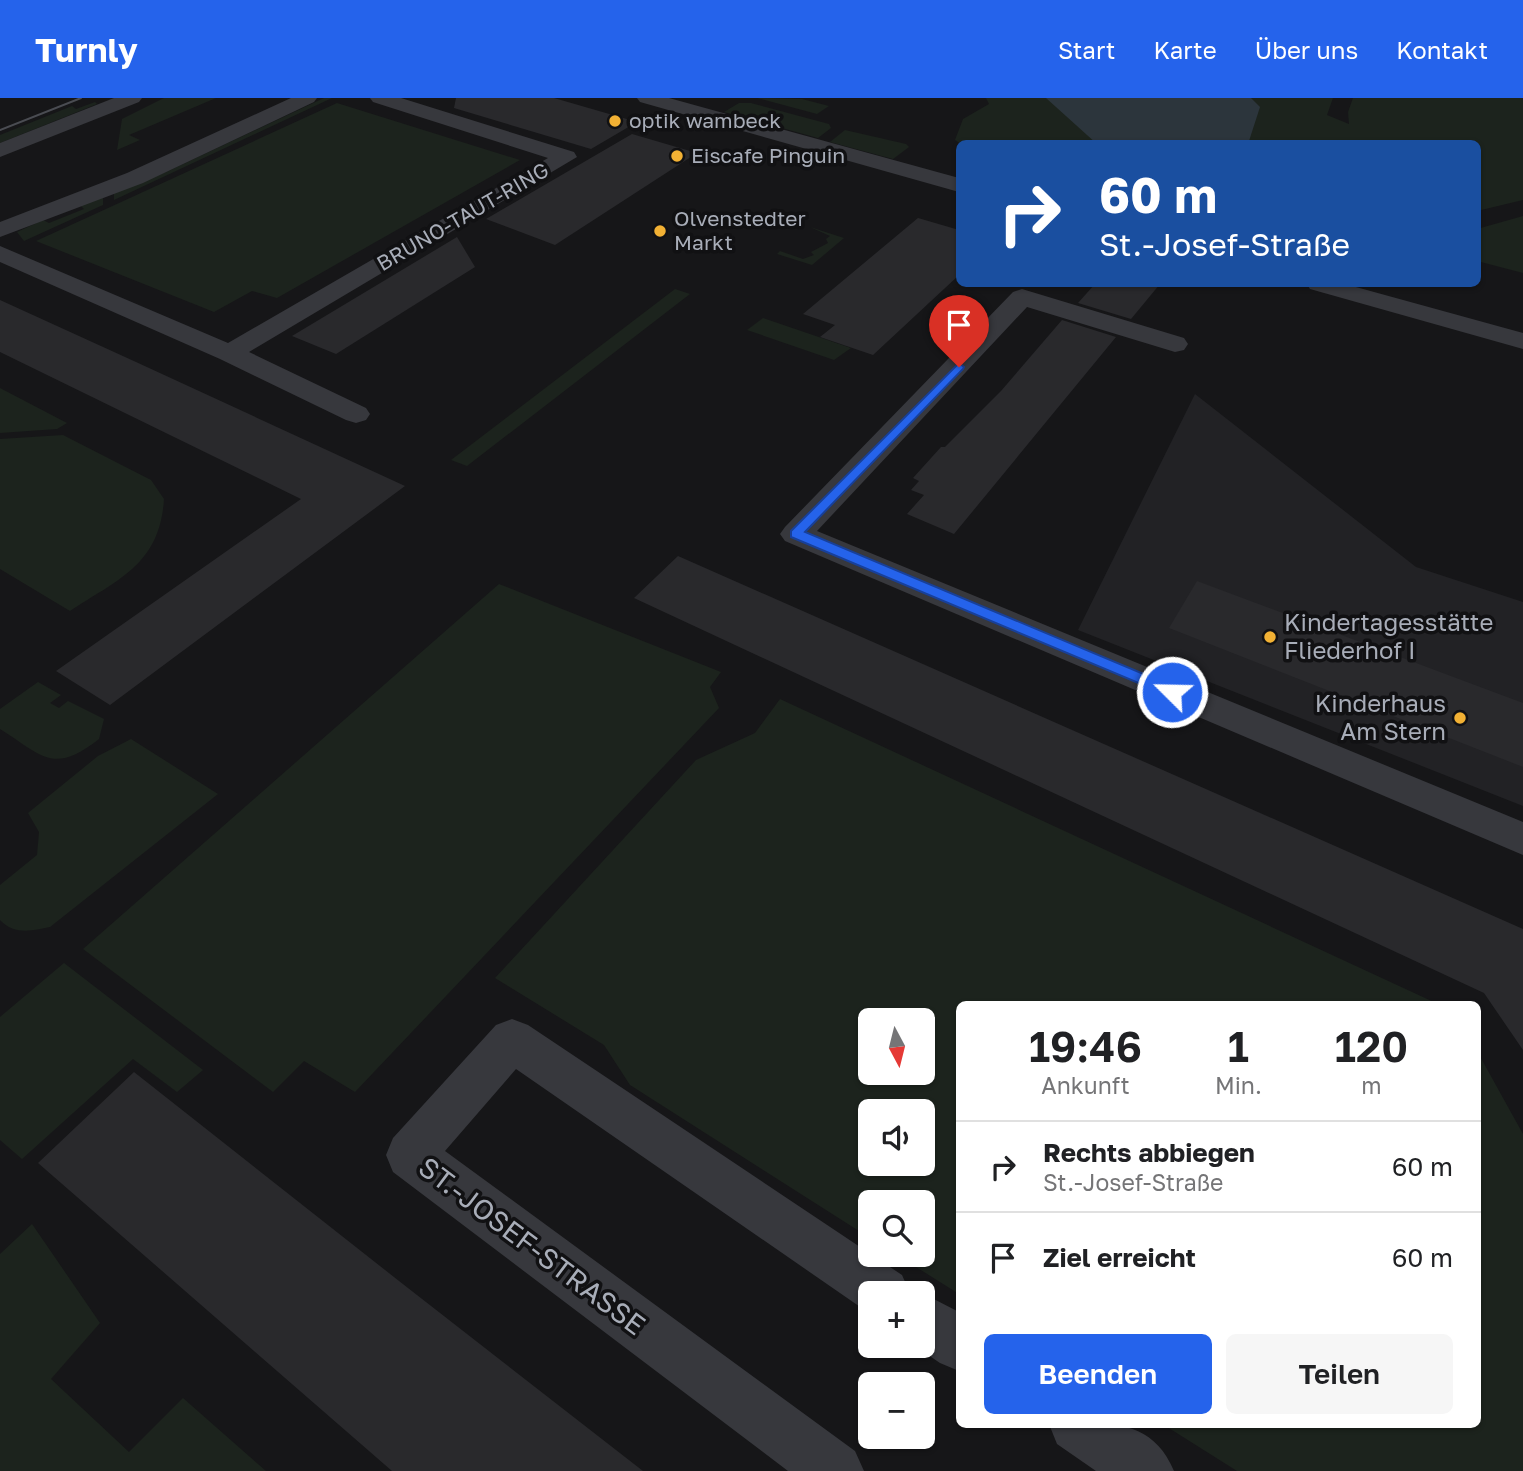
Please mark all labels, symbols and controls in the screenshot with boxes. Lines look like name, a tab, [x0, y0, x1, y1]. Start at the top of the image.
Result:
text: Turnly	[35, 30, 138, 69]
text: Start	[1058, 35, 1115, 64]
text: Karte	[1153, 35, 1217, 64]
text: Über uns	[1255, 35, 1358, 64]
text: Kontakt	[1396, 35, 1488, 64]
place label: optik wambeck	[629, 107, 781, 133]
marker: optik wambeck	[607, 113, 623, 129]
place label: Eiscafe Pinguin	[691, 142, 845, 168]
marker: Eiscafe Pinguin	[669, 148, 685, 164]
street label: BRUNO-TAUT-RING	[372, 156, 553, 276]
text: 60 m	[1099, 165, 1217, 224]
icon: right	[984, 168, 1075, 259]
place label: Olvenstedter Markt	[674, 205, 806, 255]
marker: Olvenstedter Markt	[652, 223, 668, 239]
text: St.-Josef-Straße	[1099, 225, 1350, 263]
pin	[929, 295, 989, 367]
icon: arrive	[940, 306, 978, 344]
place label: Kindertagesstätte Fliederhof I	[1284, 607, 1493, 664]
marker: Kindertagesstätte Fliederhof I	[1262, 629, 1278, 645]
position arrow	[1135, 655, 1209, 729]
place label: Kinderhaus Am Stern	[1315, 688, 1446, 745]
marker: Kinderhaus Am Stern	[1452, 710, 1468, 726]
north arrow	[858, 1008, 934, 1085]
map controls	[858, 1008, 935, 1449]
text: 19:46	[1029, 1021, 1142, 1071]
text: 1	[1228, 1021, 1249, 1071]
text: 120	[1335, 1021, 1408, 1071]
text: Ankunft	[1041, 1071, 1130, 1099]
text: Min.	[1215, 1071, 1262, 1099]
text: m	[1361, 1071, 1382, 1099]
button: sound	[858, 1099, 935, 1176]
text: Rechts abbiegen	[1043, 1137, 1255, 1168]
icon: right	[984, 1148, 1022, 1186]
street label: ST.-JOSEF-STRASSE	[413, 1150, 652, 1341]
text: 60 m	[1392, 1151, 1453, 1182]
text: St.-Josef-Straße	[1043, 1168, 1223, 1196]
button: search	[858, 1190, 935, 1267]
icon: arrive	[984, 1239, 1022, 1277]
text: Ziel erreicht	[1043, 1242, 1196, 1273]
text: 60 m	[1392, 1242, 1453, 1273]
button: +	[858, 1281, 935, 1358]
button: Beenden	[984, 1334, 1212, 1414]
button: Teilen	[1226, 1334, 1453, 1414]
button: −	[858, 1372, 935, 1449]

